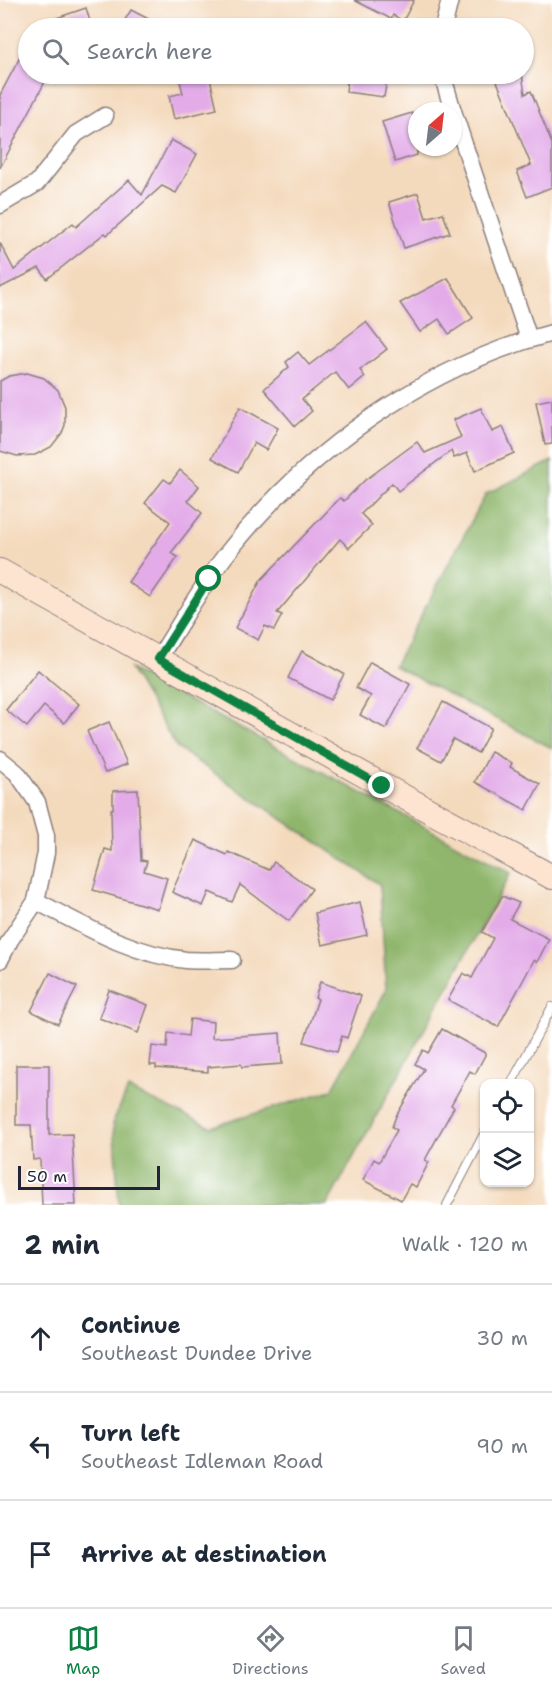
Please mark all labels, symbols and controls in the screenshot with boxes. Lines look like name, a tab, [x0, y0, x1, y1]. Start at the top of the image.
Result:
search box	[18, 18, 534, 84]
icon: search	[39, 35, 72, 68]
text: Search here	[87, 37, 213, 66]
north arrow	[408, 102, 462, 156]
route start	[195, 565, 221, 591]
route end	[368, 772, 394, 798]
map controls	[480, 1079, 534, 1187]
button: locate	[480, 1079, 534, 1133]
button: layers	[480, 1133, 534, 1187]
scale bar	[18, 1163, 160, 1190]
text: 50 m	[27, 1166, 67, 1187]
text: 2 min	[24, 1227, 100, 1262]
text: Walk · 120 m	[402, 1231, 528, 1257]
text: Continue	[81, 1311, 181, 1340]
icon: ahead	[24, 1322, 57, 1355]
text: 30 m	[476, 1325, 528, 1351]
text: Southeast Dundee Drive	[81, 1340, 312, 1366]
text: Turn left	[81, 1419, 180, 1448]
icon: left	[24, 1430, 57, 1463]
text: 90 m	[476, 1433, 528, 1459]
text: Southeast Idleman Road	[81, 1448, 323, 1474]
icon: arrive	[24, 1538, 57, 1571]
text: Arrive at destination	[81, 1540, 327, 1569]
tab: Map	[66, 1622, 100, 1679]
tab: Directions	[232, 1622, 309, 1679]
tab: Saved	[441, 1622, 486, 1679]

